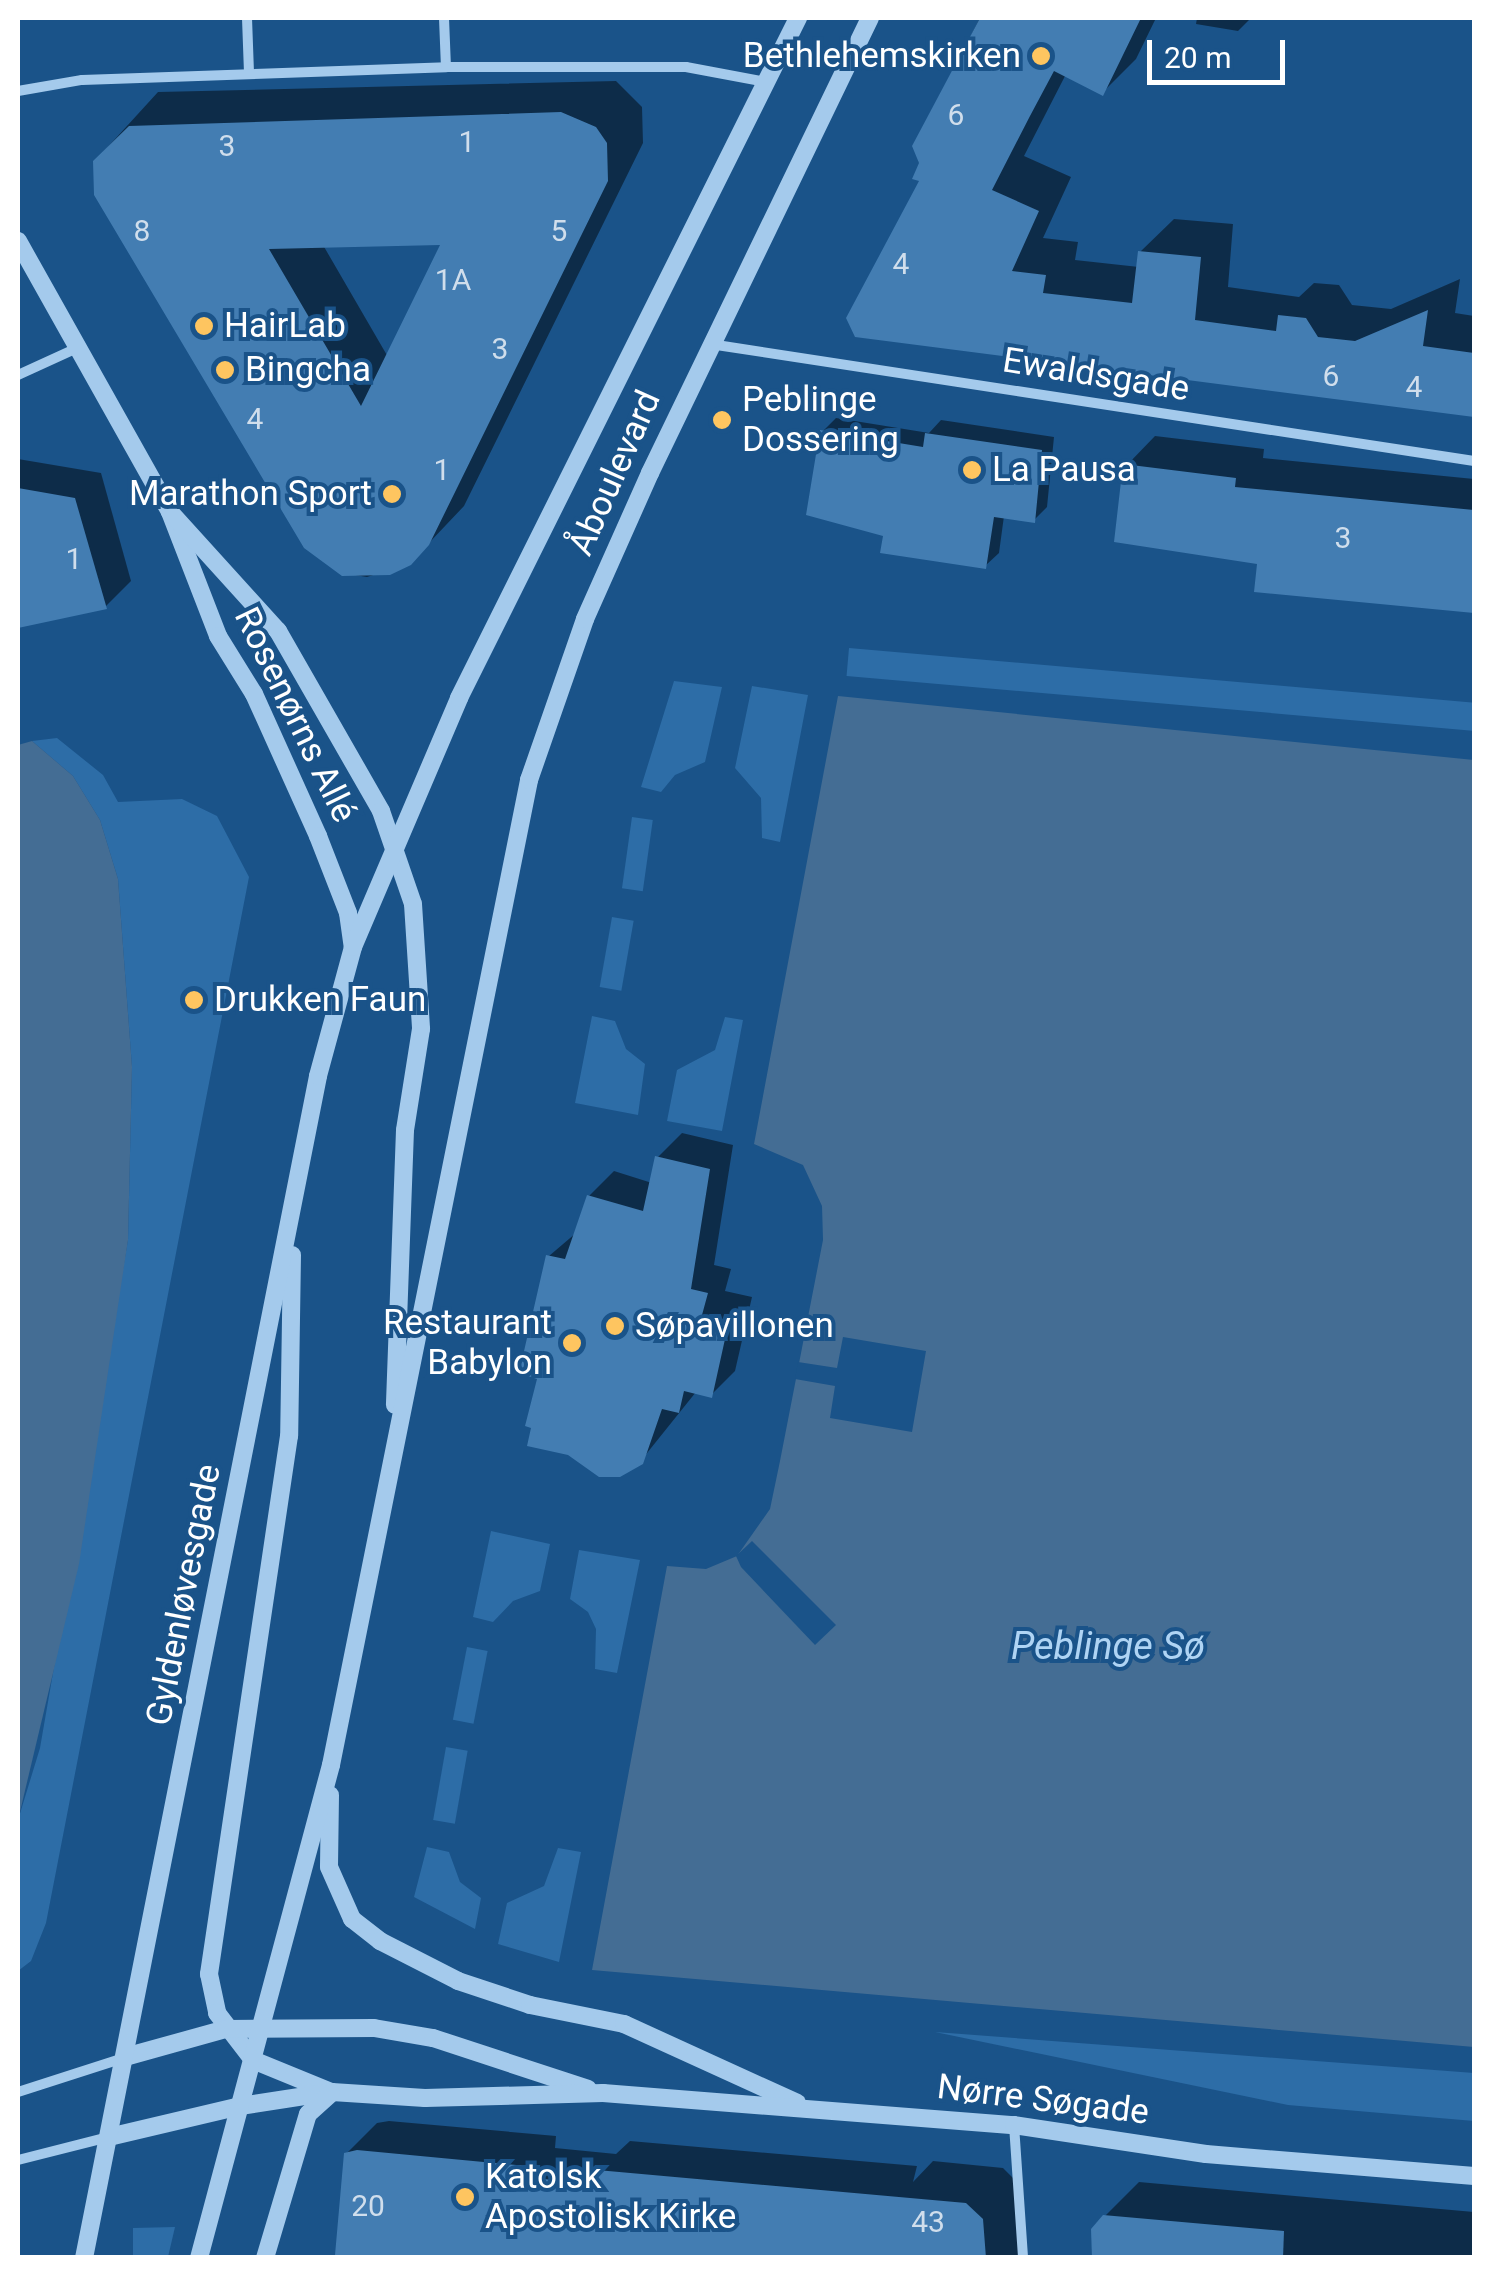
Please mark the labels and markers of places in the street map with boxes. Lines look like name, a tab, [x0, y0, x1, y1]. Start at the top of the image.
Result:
place label: Bethlehemskirken	[743, 35, 1021, 77]
marker: Bethlehemskirken	[1030, 45, 1052, 67]
place label: HairLab	[224, 305, 346, 347]
marker: HairLab	[193, 315, 215, 337]
place label: Bingcha	[245, 349, 371, 391]
marker: Bingcha	[214, 359, 236, 381]
place label: Peblinge Dossering	[742, 379, 899, 461]
marker: Peblinge Dossering	[711, 409, 733, 431]
place label: La Pausa	[992, 449, 1136, 491]
marker: La Pausa	[961, 459, 983, 481]
place label: Marathon Sport	[129, 473, 372, 515]
marker: Marathon Sport	[381, 483, 403, 505]
place label: Drukken Faun	[214, 979, 426, 1021]
marker: Drukken Faun	[183, 989, 205, 1011]
place label: Restaurant Babylon	[383, 1302, 552, 1384]
place label: Søpavillonen	[635, 1305, 834, 1347]
marker: Søpavillonen	[604, 1315, 626, 1337]
marker: Restaurant Babylon	[561, 1332, 583, 1354]
place label: Katolsk Apostolisk Kirke	[485, 2156, 736, 2238]
marker: Katolsk Apostolisk Kirke	[454, 2186, 476, 2208]

